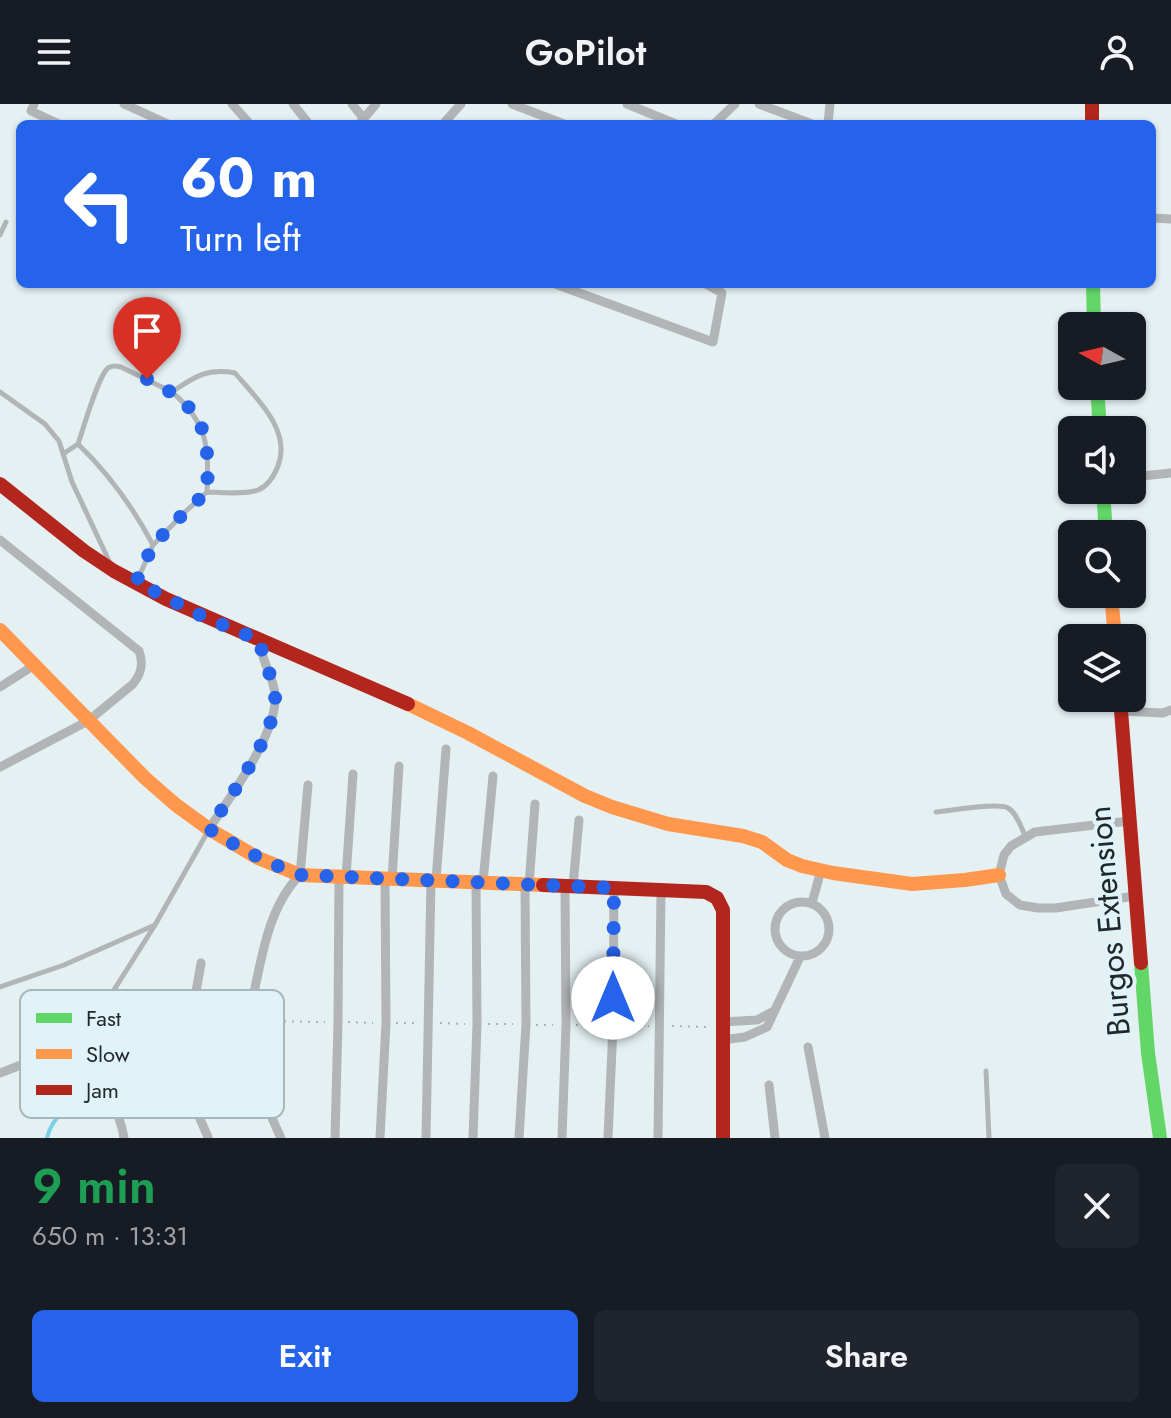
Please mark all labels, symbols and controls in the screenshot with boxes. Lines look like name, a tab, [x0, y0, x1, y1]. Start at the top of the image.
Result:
text: GoPilot	[525, 26, 646, 78]
icon: menu	[32, 30, 76, 74]
icon: person	[1095, 30, 1139, 74]
text: 60 m	[180, 137, 317, 218]
icon: left	[48, 152, 152, 256]
text: Turn left	[180, 212, 301, 264]
pin	[113, 297, 181, 379]
icon: arrive	[125, 309, 169, 353]
north arrow	[1058, 312, 1146, 400]
map controls	[1058, 312, 1146, 712]
button: sound	[1058, 416, 1146, 504]
button: search	[1058, 520, 1146, 608]
button: layers	[1058, 624, 1146, 712]
street label: Burgos Extension	[1076, 804, 1142, 1038]
position arrow	[571, 956, 655, 1040]
legend	[20, 990, 284, 1118]
text: Fast	[86, 1002, 122, 1034]
text: Slow	[86, 1038, 130, 1070]
text: Jam	[83, 1074, 119, 1106]
text: 9 min	[32, 1152, 156, 1221]
button: close	[1055, 1164, 1139, 1248]
text: 650 m · 13:31	[32, 1217, 188, 1255]
button: Exit	[32, 1310, 578, 1402]
button: Share	[594, 1310, 1139, 1402]

